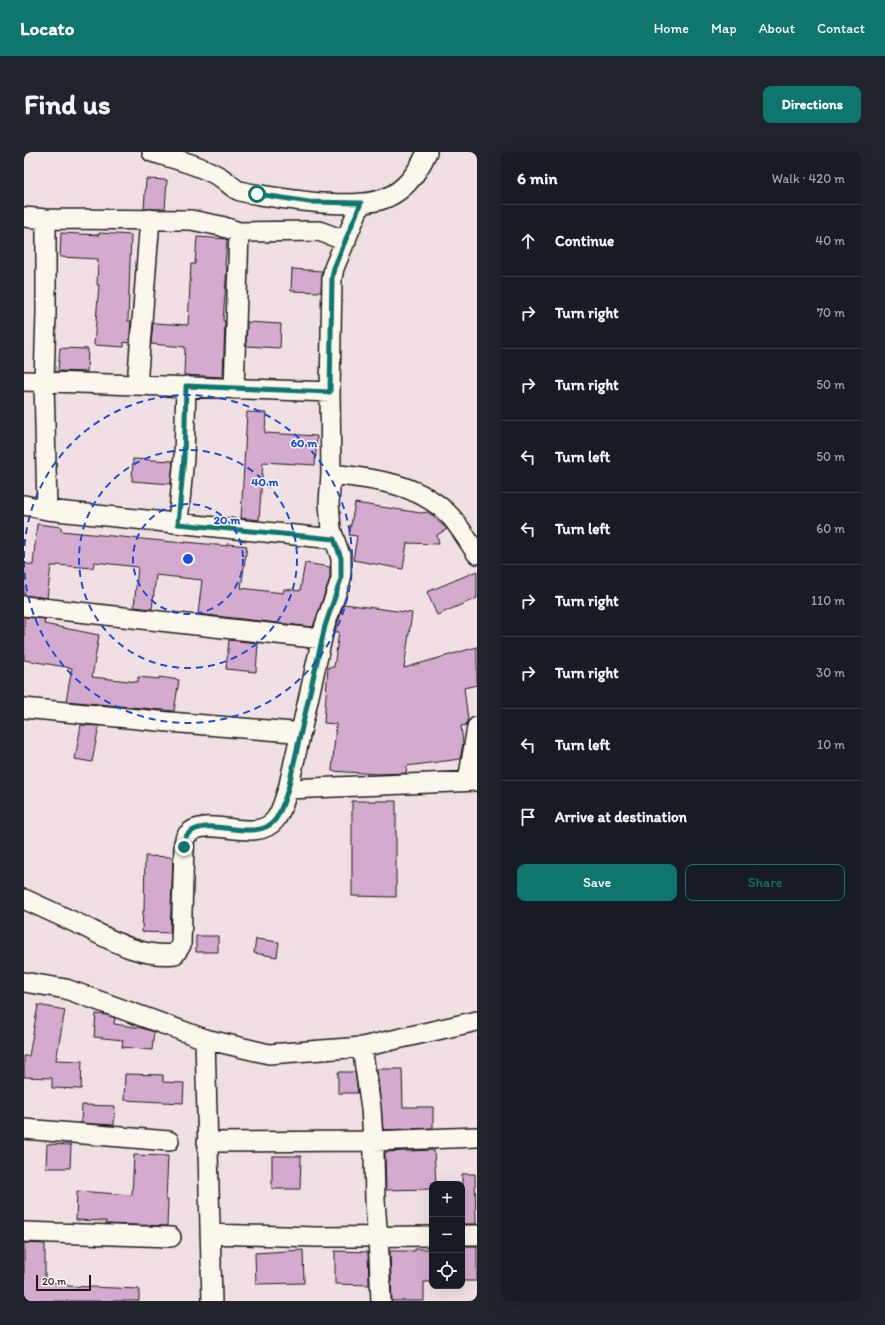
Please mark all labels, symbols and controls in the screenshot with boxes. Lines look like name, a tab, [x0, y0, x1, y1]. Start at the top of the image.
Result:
text: Locato	[20, 17, 74, 40]
text: Home	[654, 20, 689, 37]
text: Map	[711, 20, 737, 37]
text: About	[759, 20, 795, 37]
text: Contact	[817, 20, 865, 37]
button: Directions	[763, 86, 861, 123]
text: Find us	[24, 87, 111, 121]
text: 6 min	[517, 168, 558, 188]
text: Walk · 420 m	[772, 171, 845, 186]
route start	[248, 185, 266, 203]
icon: ahead	[517, 230, 539, 252]
text: Continue	[555, 232, 614, 250]
text: 40 m	[815, 233, 845, 248]
icon: right	[517, 302, 539, 324]
text: Turn right	[555, 304, 619, 322]
text: 70 m	[817, 305, 845, 320]
icon: right	[517, 374, 539, 396]
text: Turn right	[555, 376, 619, 394]
text: 50 m	[816, 377, 845, 392]
text: 60 m	[291, 436, 318, 450]
icon: left	[517, 446, 539, 468]
text: Turn left	[555, 448, 610, 466]
text: 50 m	[816, 449, 845, 464]
text: 40 m	[251, 475, 280, 489]
text: 20 m	[214, 513, 241, 527]
icon: left	[517, 518, 539, 540]
text: Turn left	[555, 520, 610, 538]
text: 60 m	[816, 521, 845, 536]
centre of rings	[181, 552, 195, 566]
icon: right	[517, 590, 539, 612]
text: Turn right	[555, 592, 619, 610]
text: 110 m	[811, 593, 845, 608]
icon: right	[517, 662, 539, 684]
text: Turn right	[555, 664, 619, 682]
text: 30 m	[816, 665, 845, 680]
icon: left	[517, 734, 539, 756]
text: Turn left	[555, 736, 610, 754]
text: 10 m	[817, 737, 845, 752]
icon: arrive	[517, 806, 539, 828]
text: Arrive at destination	[555, 808, 687, 826]
route end	[175, 838, 193, 856]
button: Save	[517, 864, 677, 901]
button: Share	[685, 864, 845, 901]
map controls	[429, 1181, 465, 1289]
button: +	[429, 1181, 465, 1217]
button: −	[429, 1217, 465, 1253]
button: locate	[429, 1253, 465, 1289]
scale bar	[36, 1273, 91, 1292]
text: 20 m	[42, 1275, 66, 1288]

